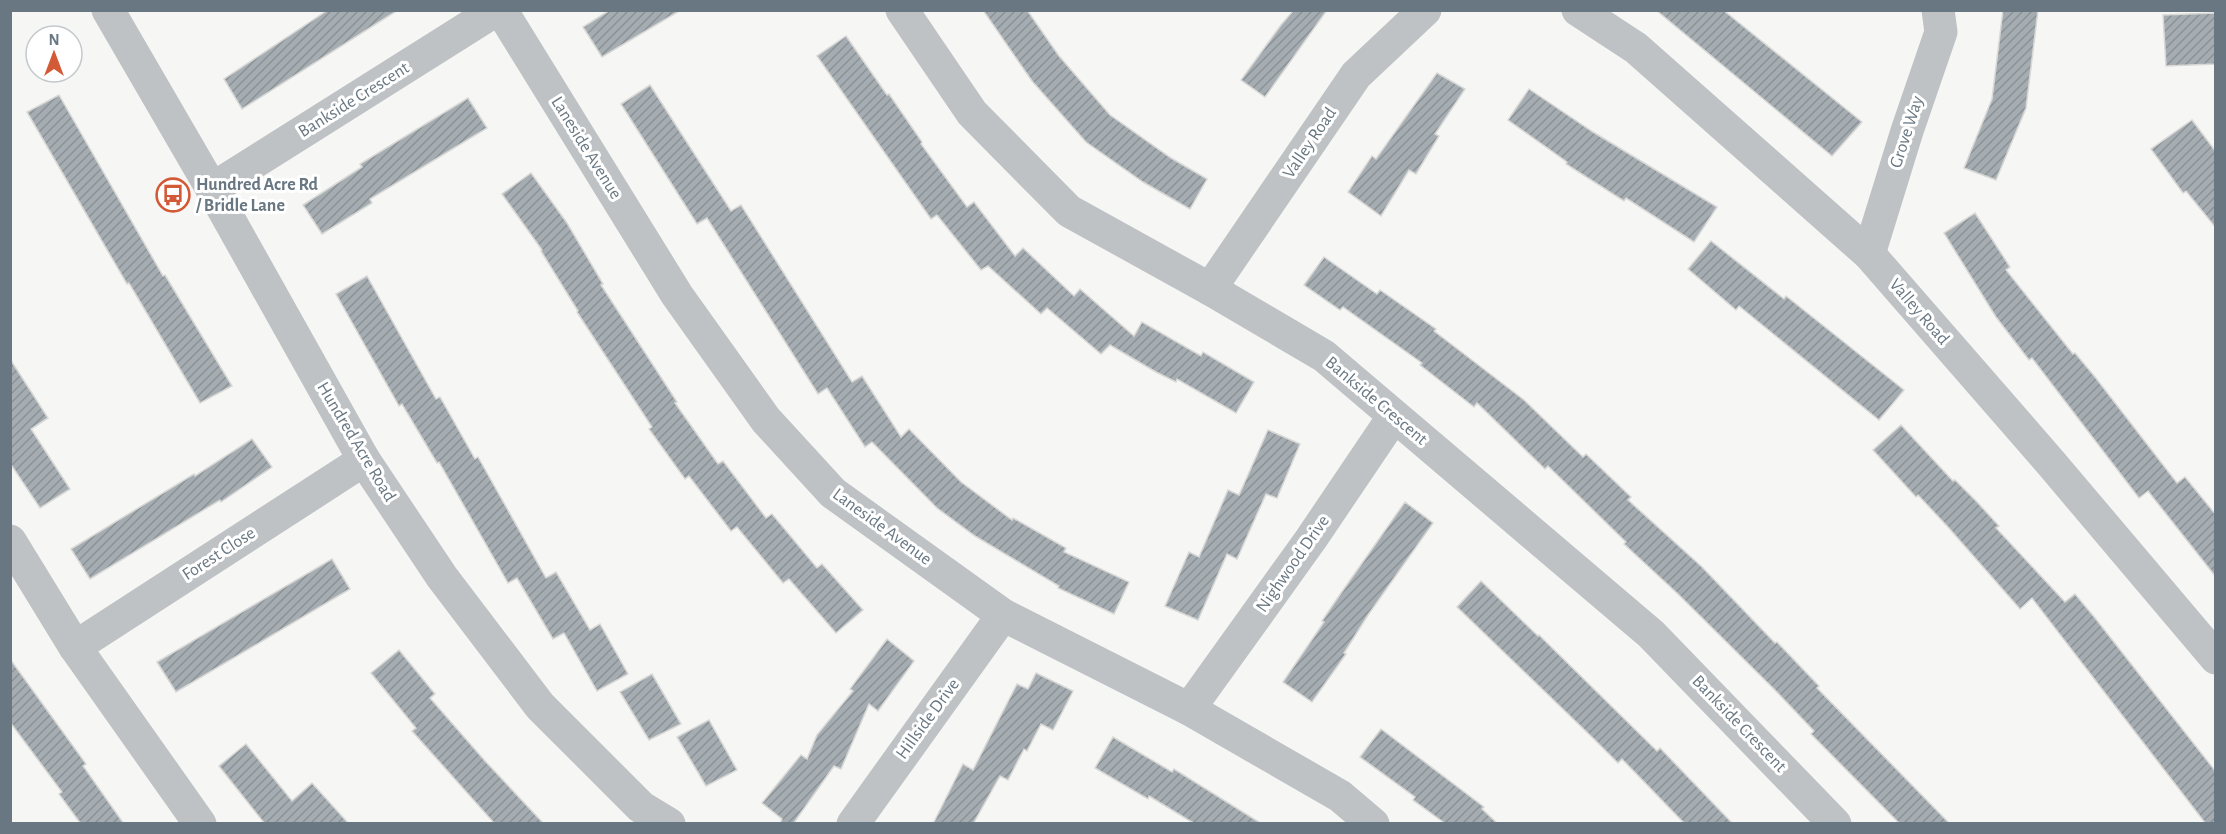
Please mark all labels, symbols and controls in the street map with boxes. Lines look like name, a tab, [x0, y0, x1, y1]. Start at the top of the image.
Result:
north arrow	[24, 24, 84, 84]
text: N	[48, 32, 60, 48]
street label: Bankside Crescent	[295, 59, 413, 141]
street label: Laneside Avenue	[547, 93, 625, 203]
street label: Grove Way	[1887, 94, 1927, 170]
street label: Valley Road	[1280, 104, 1340, 182]
place label: Hundred Acre Rd / Bridle Lane	[195, 176, 318, 215]
bus stop icon: Hundred Acre Rd / Bridle Lane	[155, 177, 191, 213]
street label: Valley Road	[1886, 275, 1952, 349]
street label: Bankside Crescent	[1322, 353, 1431, 449]
street label: Hundred Acre Road	[313, 379, 399, 505]
street label: Laneside Avenue	[829, 485, 935, 569]
street label: Nighwood Drive	[1253, 512, 1333, 616]
street label: Forest Close	[179, 524, 259, 584]
street label: Bankside Crescent	[1688, 672, 1790, 776]
street label: Hillside Drive	[893, 675, 963, 763]

